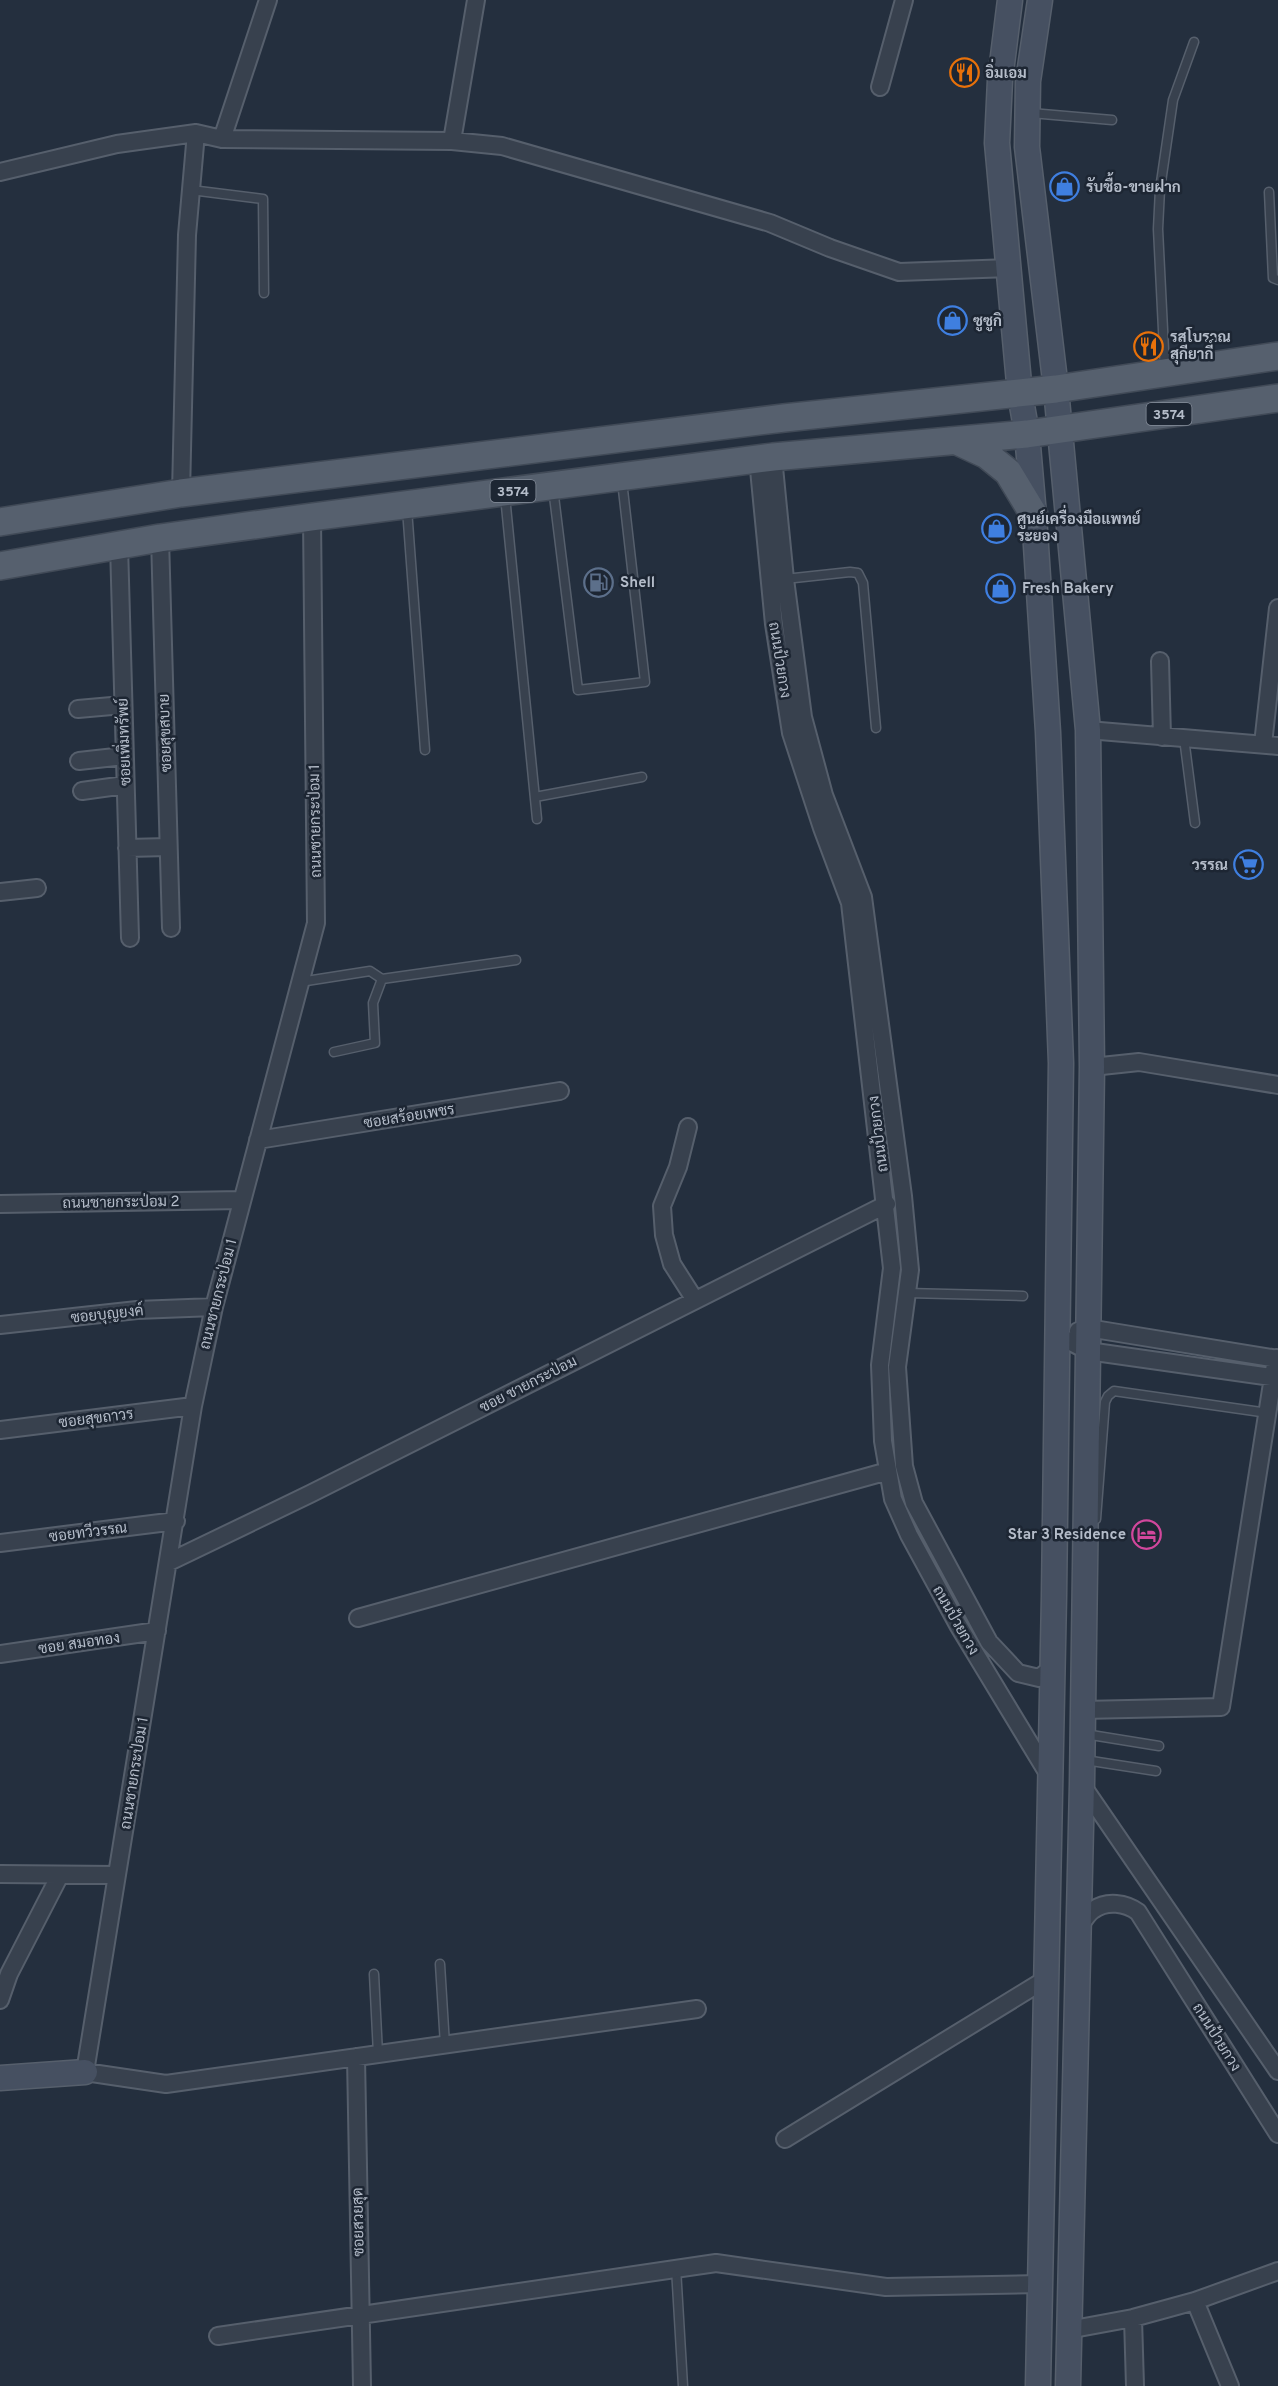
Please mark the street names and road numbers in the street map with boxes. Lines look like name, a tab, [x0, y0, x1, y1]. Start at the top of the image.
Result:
road number: 3574	[1146, 403, 1192, 425]
road number: 3574	[490, 480, 536, 502]
street label: ถนนป้วยกวง	[763, 620, 796, 700]
street label: ซอยสุขสบาย	[156, 693, 177, 772]
street label: ซอยเพิ่มทรัพย์	[108, 698, 137, 786]
street label: ถนนชายกระป่อม 1	[304, 764, 327, 878]
street label: ถนนป้วยกวง	[863, 1094, 894, 1173]
street label: ซอยสร้อยเพชร	[362, 1099, 456, 1134]
street label: ถนนชายกระป่อม 2	[62, 1191, 180, 1214]
street label: ถนนชายกระป่อม 1	[195, 1236, 242, 1352]
street label: ซอยบุญยงค์	[70, 1300, 145, 1329]
street label: ซอย ชายกระป่อม	[476, 1351, 581, 1418]
street label: ซอยสุขถาวร	[58, 1405, 135, 1433]
street label: ซอยทวีวรรณ	[48, 1517, 128, 1548]
street label: ถนนป้วยกวง	[927, 1582, 984, 1659]
street label: ซอย สมอทอง	[37, 1629, 121, 1660]
street label: ถนนชายกระป่อม 1	[115, 1715, 154, 1831]
street label: ถนนป้วยกวง	[1187, 1999, 1246, 2075]
street label: ซอยสวยสุด	[349, 2187, 370, 2257]

